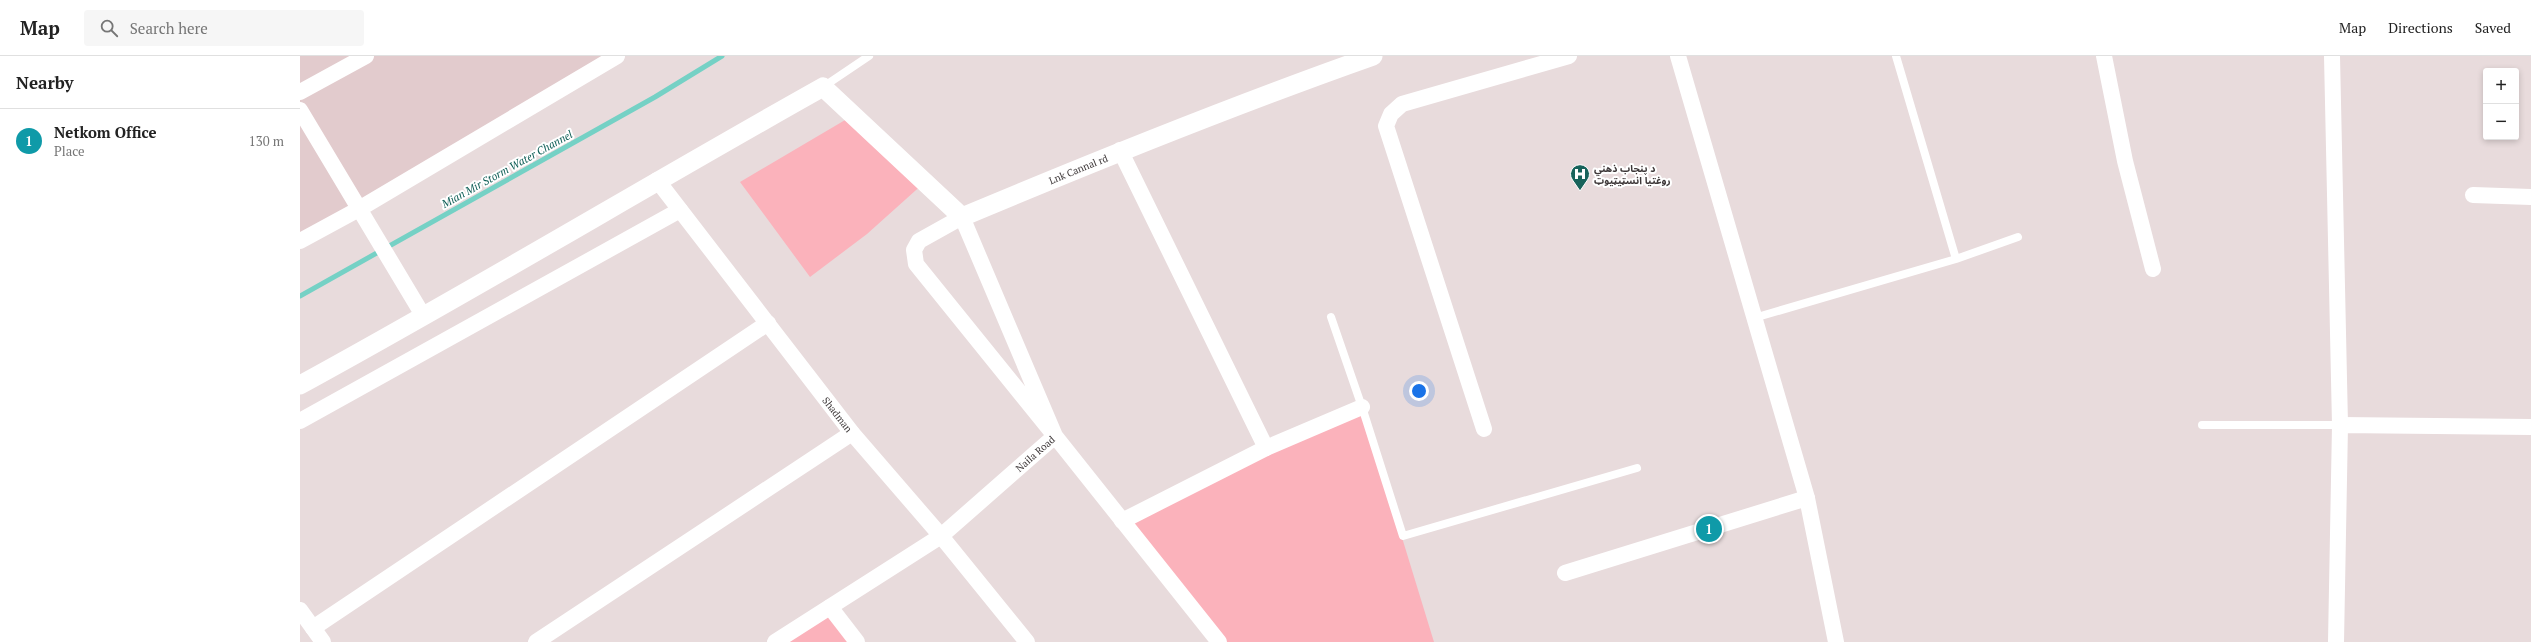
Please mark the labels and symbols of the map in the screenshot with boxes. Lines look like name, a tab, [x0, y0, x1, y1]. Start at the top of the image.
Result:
water label: Mian Mir Storm Water Channel	[438, 127, 575, 211]
street label: Lnk Cannal rd	[1047, 151, 1110, 187]
place label: د پنجاب ذهني روغتیا انسټیټیوټ	[1594, 162, 1671, 187]
hospital icon: د پنجاب ذهني روغتیا انسټیټیوټ	[1569, 163, 1591, 191]
your location	[1409, 381, 1429, 401]
street label: Shadman	[819, 394, 855, 435]
street label: Naila Road	[1013, 433, 1058, 475]
pin: 1	[1696, 514, 1722, 544]

